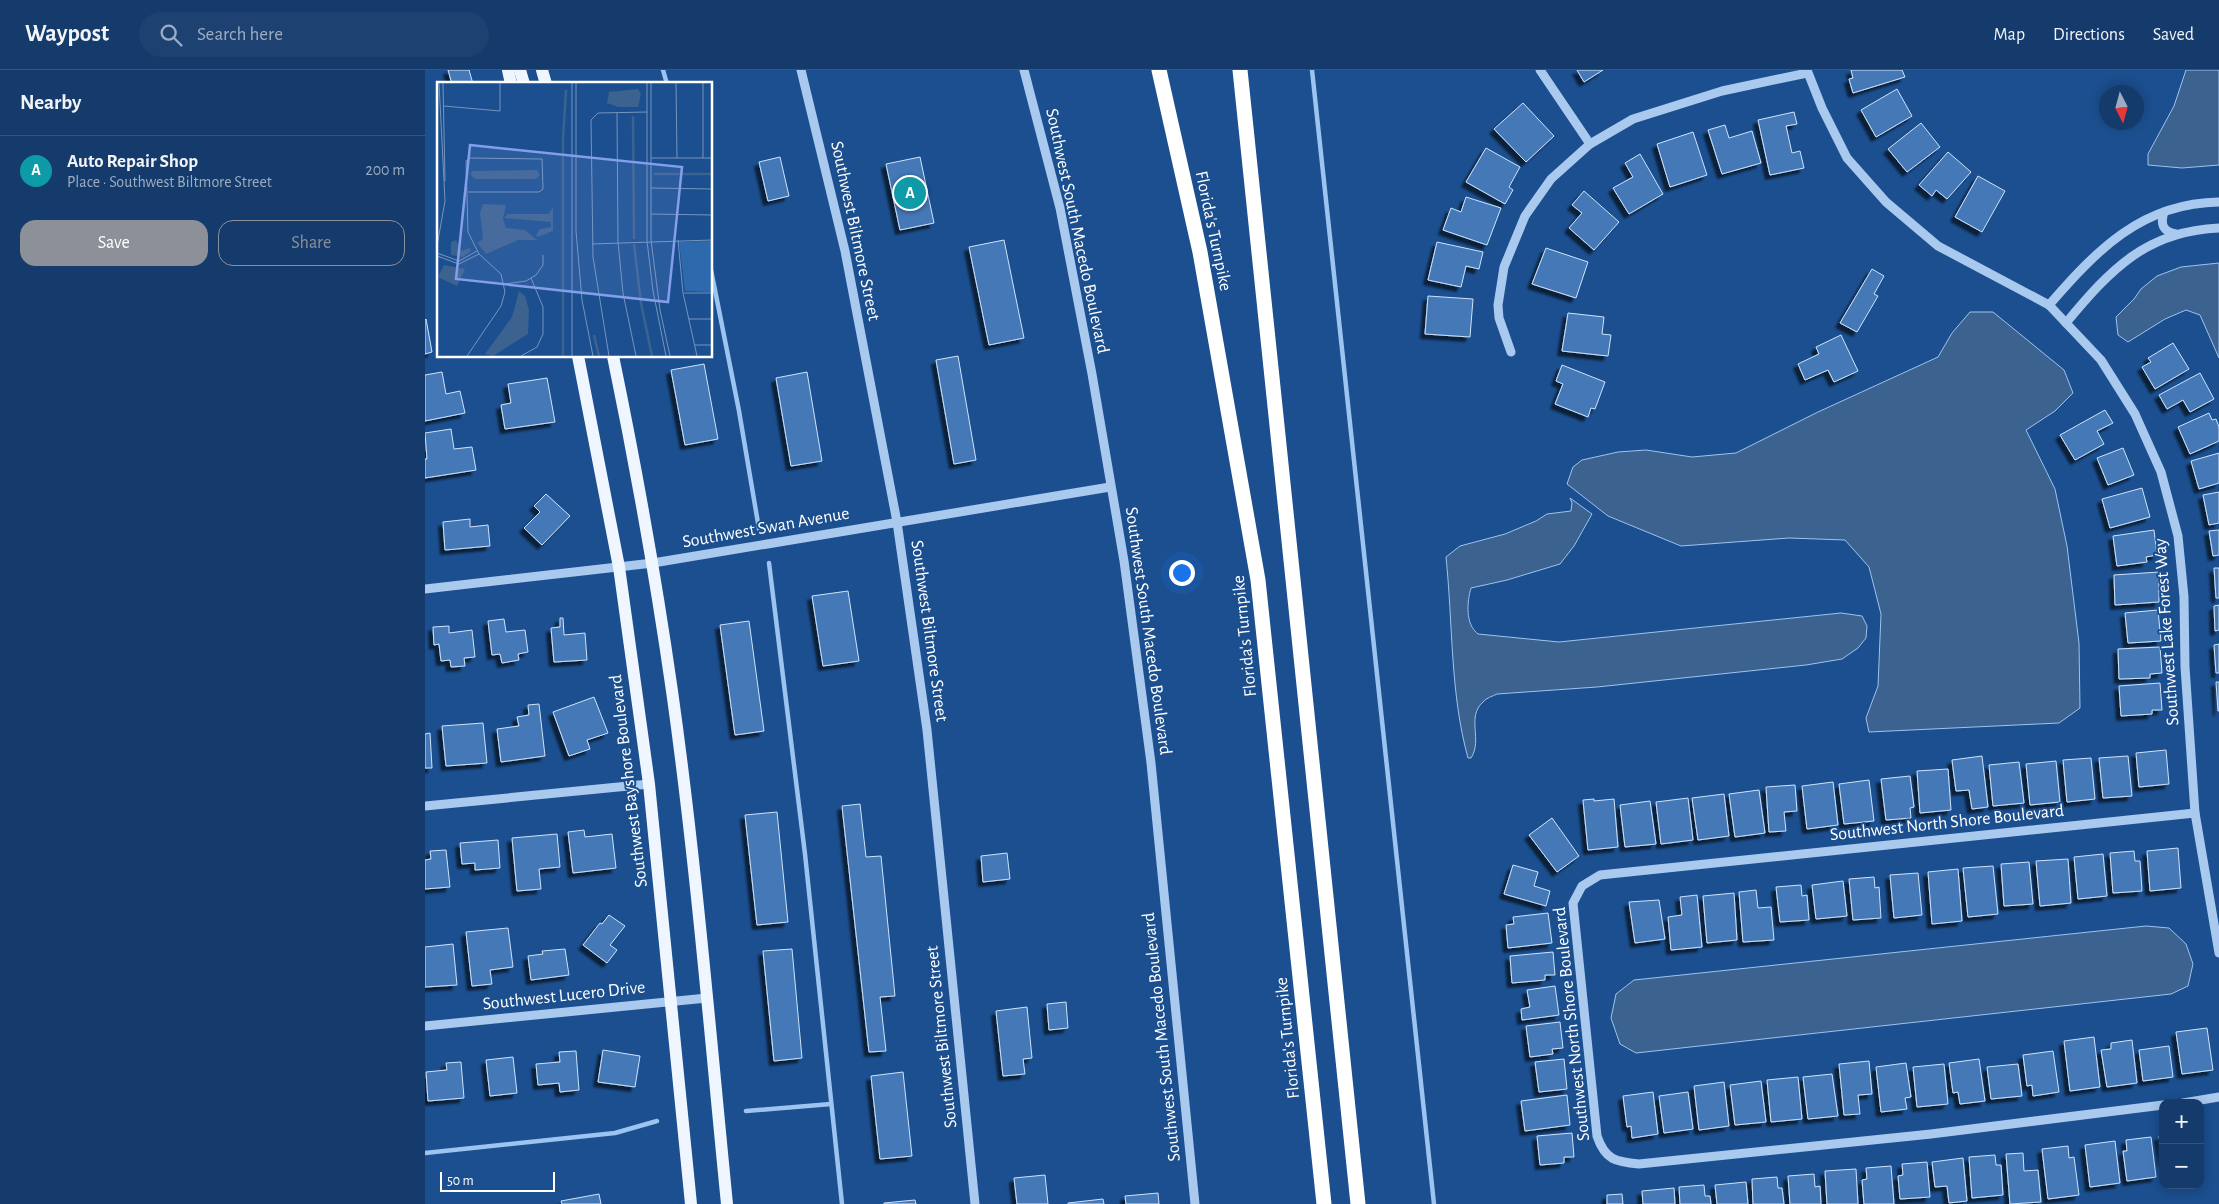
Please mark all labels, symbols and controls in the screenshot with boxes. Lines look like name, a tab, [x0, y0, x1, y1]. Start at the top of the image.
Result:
search box	[139, 12, 489, 57]
icon: search	[157, 21, 185, 49]
text: Waypost	[25, 22, 109, 46]
text: Search here	[197, 25, 283, 44]
text: Map	[1994, 26, 2025, 44]
text: Directions	[2053, 26, 2125, 44]
text: Saved	[2153, 26, 2194, 44]
inset map	[437, 82, 713, 358]
north arrow	[2099, 85, 2144, 130]
text: Nearby	[20, 92, 81, 113]
street label: Southwest South Macedo Boulevard	[1042, 107, 1112, 355]
street label: Southwest Biltmore Street	[827, 140, 883, 323]
text: Auto Repair Shop	[67, 152, 198, 171]
text: A	[31, 162, 41, 178]
text: 200 m	[365, 162, 405, 178]
street label: Florida's Turnpike	[1191, 169, 1235, 293]
text: Place · Southwest Biltmore Street	[67, 174, 272, 190]
pin: A	[894, 174, 926, 212]
button: Save	[20, 220, 208, 266]
button: Share	[218, 220, 405, 266]
street label: Southwest Swan Avenue	[681, 504, 851, 552]
street label: Southwest South Macedo Boulevard	[1122, 506, 1174, 756]
street label: Southwest Lake Forest Way	[2151, 537, 2183, 726]
street label: Southwest Biltmore Street	[907, 539, 951, 723]
your location	[1169, 560, 1195, 586]
street label: Florida's Turnpike	[1230, 574, 1260, 698]
street label: Southwest Bayshore Boulevard	[607, 673, 651, 889]
street label: Southwest North Shore Boulevard	[1829, 802, 2065, 844]
street label: Southwest North Shore Boulevard	[1551, 906, 1593, 1142]
street label: Southwest South Macedo Boulevard	[1140, 912, 1184, 1162]
street label: Southwest Biltmore Street	[923, 945, 961, 1129]
street label: Florida's Turnpike	[1273, 976, 1303, 1100]
street label: Southwest Lucero Drive	[482, 979, 646, 1013]
map controls	[2159, 1099, 2204, 1189]
button: +	[2159, 1099, 2204, 1144]
button: −	[2159, 1144, 2204, 1189]
scale bar	[440, 1169, 555, 1192]
text: 50 m	[447, 1174, 474, 1188]

